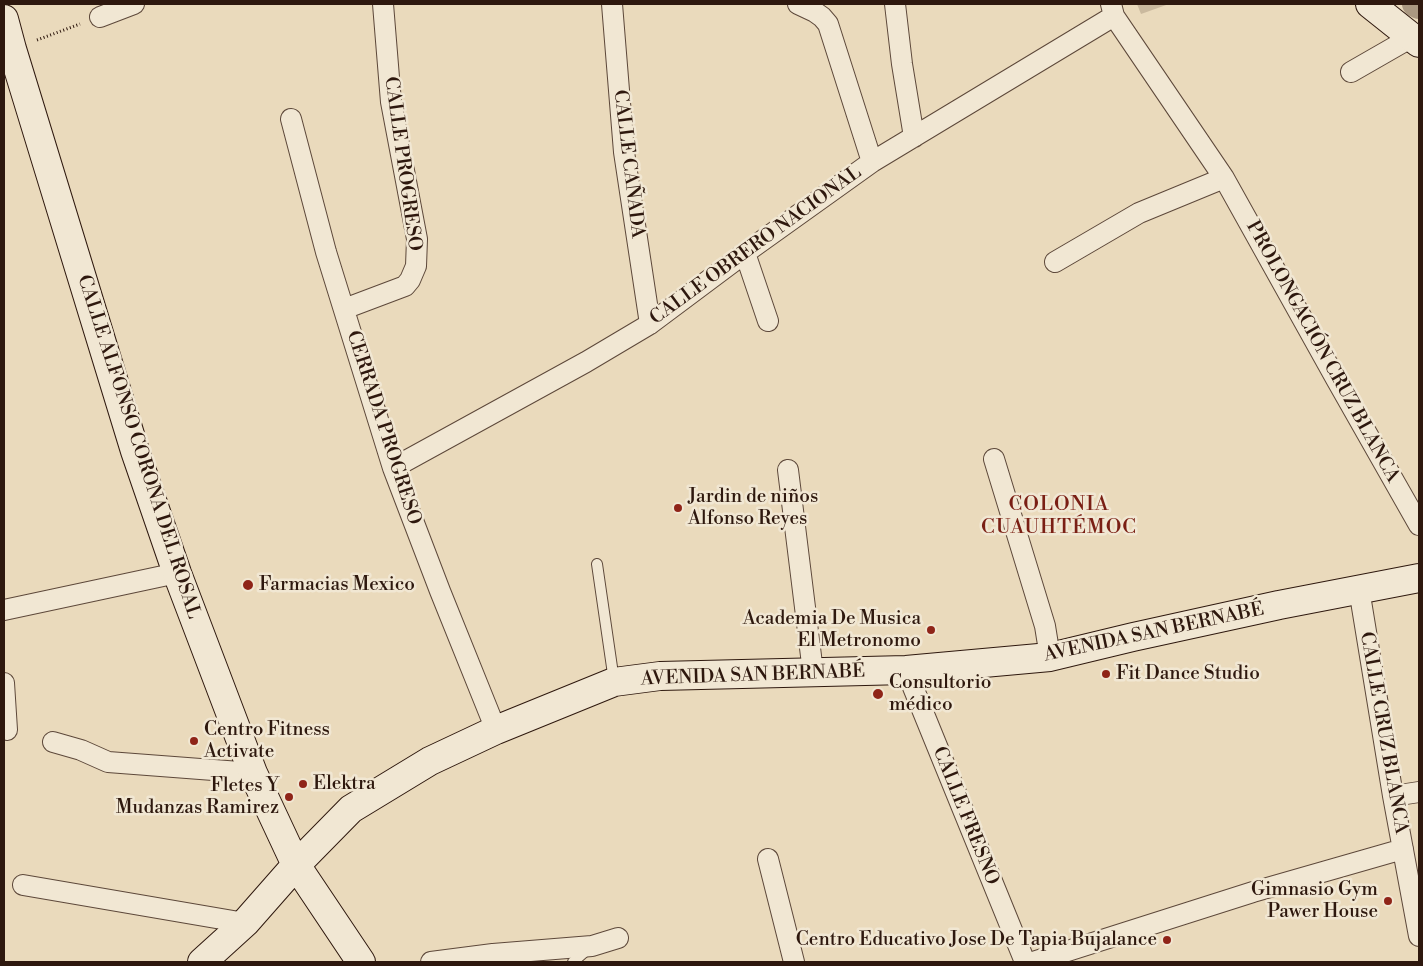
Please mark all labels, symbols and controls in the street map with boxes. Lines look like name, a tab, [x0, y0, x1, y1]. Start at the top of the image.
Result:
street label: CALLE PROGRESO	[378, 75, 426, 253]
street label: CALLE CAÑADA	[608, 88, 648, 240]
street label: CALLE OBRERO NACIONAL	[646, 162, 866, 330]
street label: PROLONGACIÓN CRUZ BLANCA	[1240, 217, 1404, 487]
street label: CALLE ALFONSO CORONA DEL ROSAL	[72, 272, 204, 622]
street label: CERRADA PROGRESO	[341, 328, 425, 528]
place label: Jardin de niños Alfonso Reyes	[688, 486, 818, 530]
district label: COLONIA CUAUHTÉMOC	[980, 493, 1138, 540]
marker: Jardin de niños Alfonso Reyes	[672, 502, 684, 514]
place label: Farmacias Mexico	[259, 574, 415, 596]
marker: Farmacias Mexico	[241, 578, 255, 592]
street label: AVENIDA SAN BERNABÉ	[1042, 599, 1266, 667]
place label: Academia De Musica El Metronomo	[743, 608, 921, 652]
marker: Academia De Musica El Metronomo	[925, 624, 937, 636]
street label: CALLE CRUZ BLANCA	[1354, 630, 1412, 836]
street label: AVENIDA SAN BERNABÉ	[640, 661, 866, 691]
place label: Fit Dance Studio	[1116, 663, 1260, 685]
marker: Fit Dance Studio	[1100, 668, 1112, 680]
place label: Consultorio médico	[889, 672, 992, 716]
marker: Consultorio médico	[871, 687, 885, 701]
place label: Centro Fitness Activate	[204, 719, 330, 763]
marker: Centro Fitness Activate	[188, 735, 200, 747]
street label: CALLE FRESNO	[927, 743, 1003, 889]
place label: Elektra	[313, 773, 376, 795]
place label: Fletes Y Mudanzas Ramirez	[116, 775, 279, 819]
marker: Elektra	[297, 778, 309, 790]
marker: Fletes Y Mudanzas Ramirez	[283, 791, 295, 803]
place label: Gimnasio Gym Pawer House	[1251, 879, 1378, 923]
marker: Gimnasio Gym Pawer House	[1382, 895, 1394, 907]
place label: Centro Educativo Jose De Tapia Bujalance	[796, 929, 1157, 951]
marker: Centro Educativo Jose De Tapia Bujalance	[1161, 934, 1173, 946]

